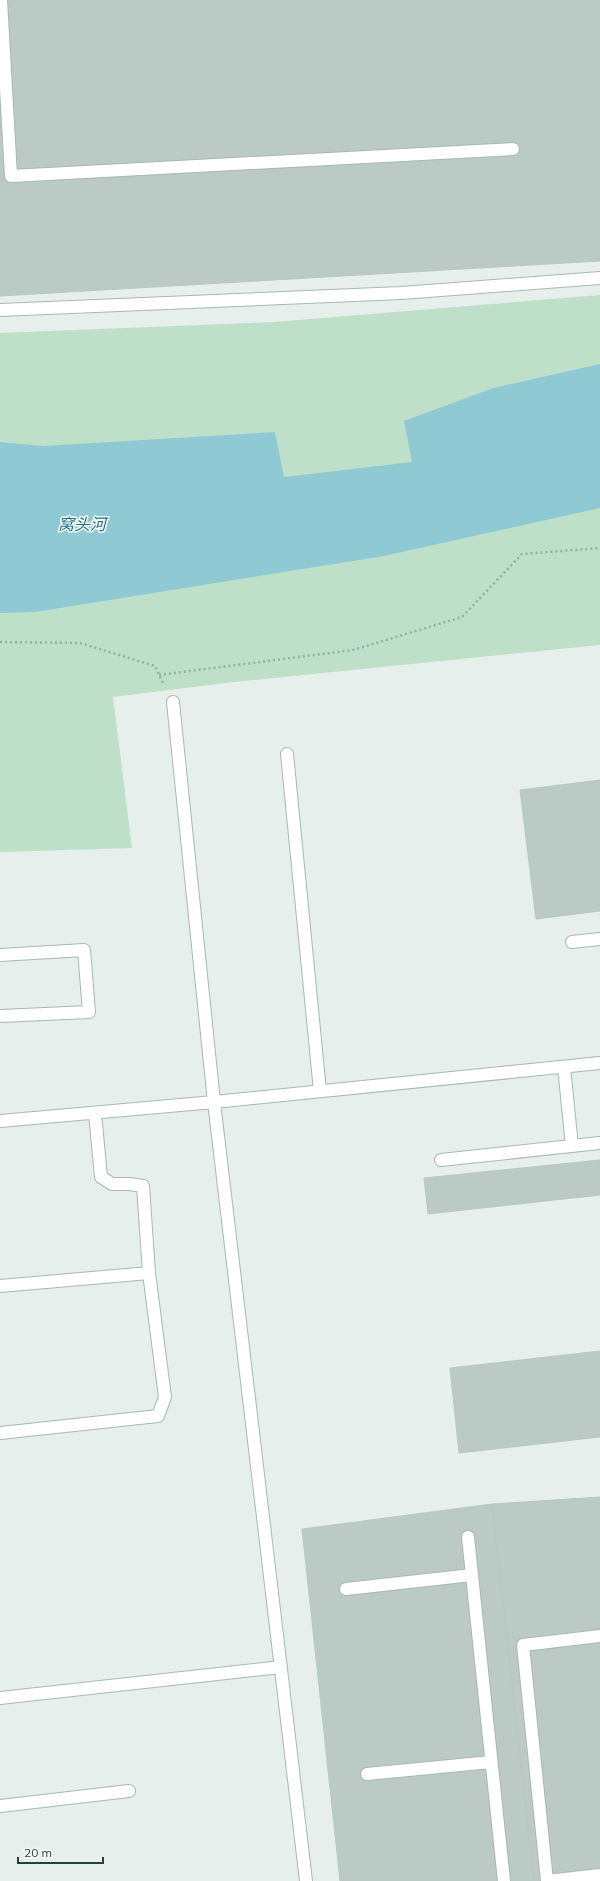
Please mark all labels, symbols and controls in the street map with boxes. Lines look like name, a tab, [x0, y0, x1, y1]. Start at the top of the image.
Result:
water label: 窝头河	[58, 514, 109, 534]
scale bar	[18, 1839, 103, 1865]
text: 20 m	[24, 1845, 52, 1860]

